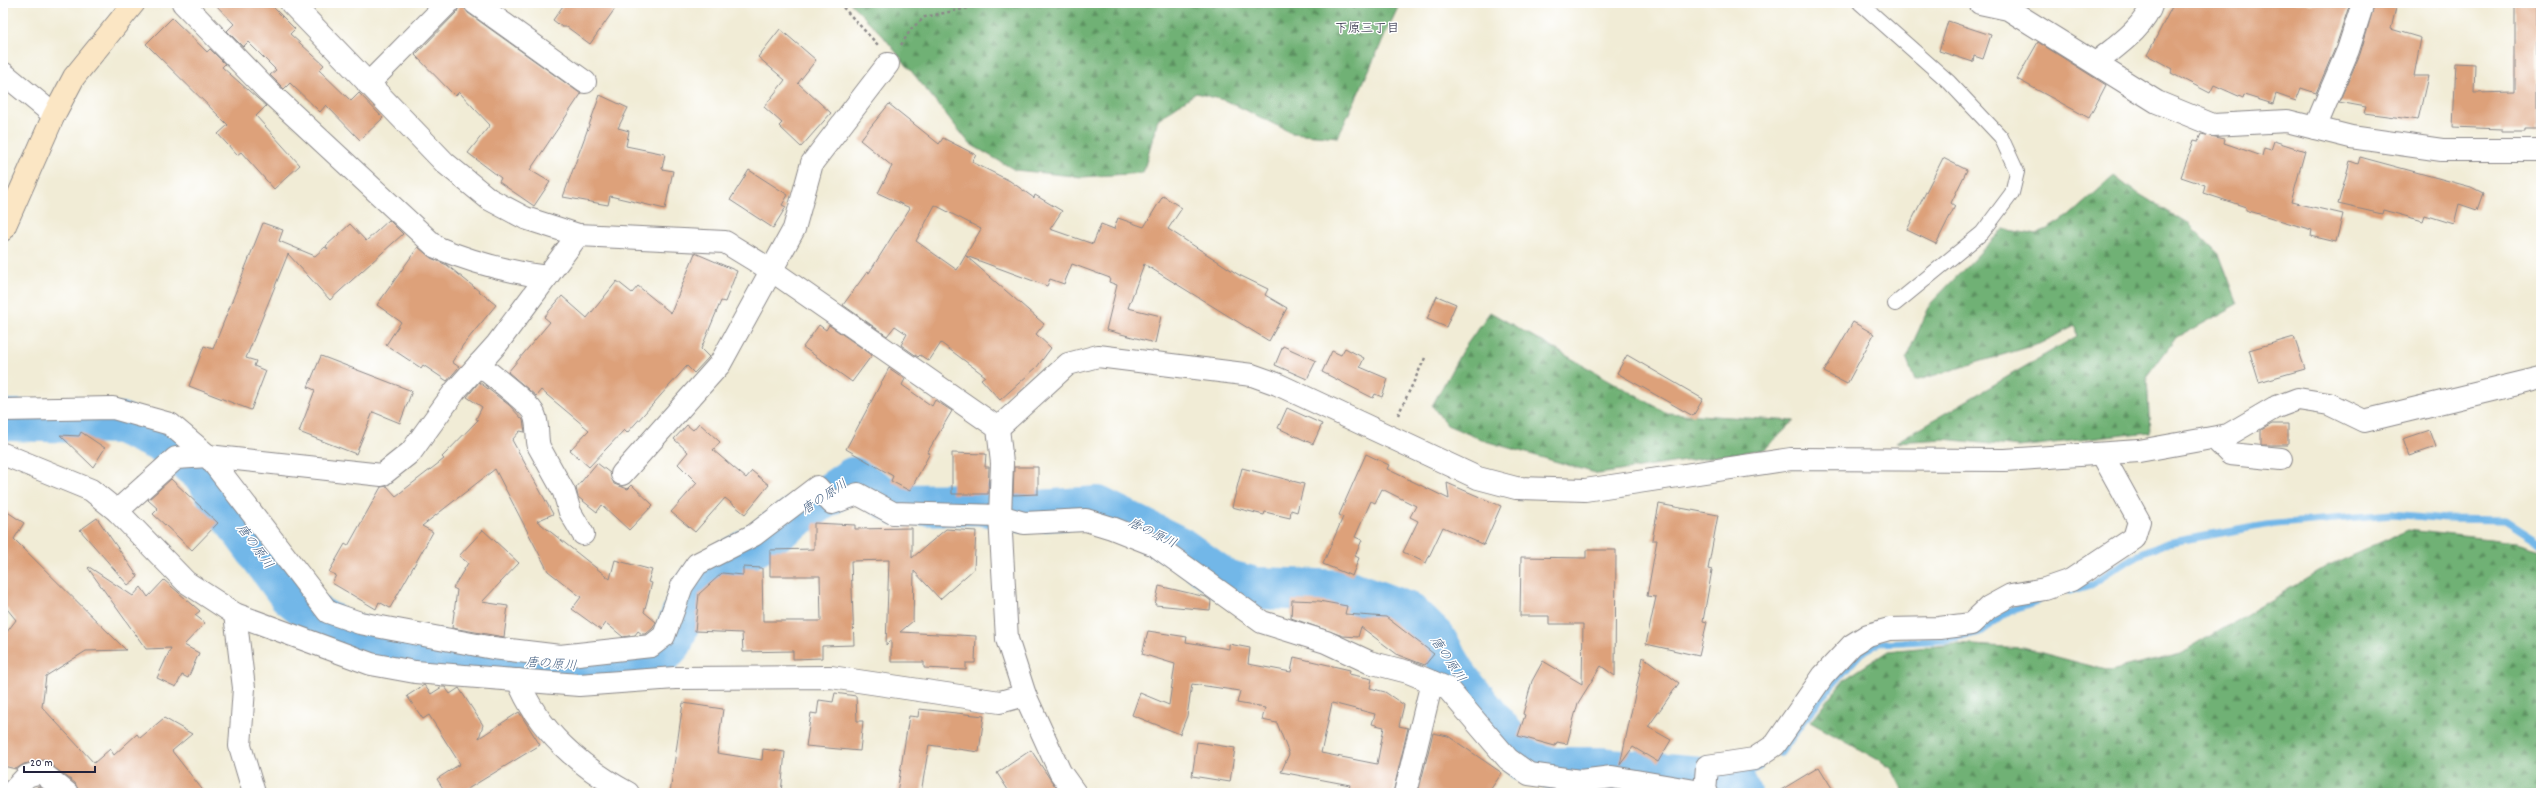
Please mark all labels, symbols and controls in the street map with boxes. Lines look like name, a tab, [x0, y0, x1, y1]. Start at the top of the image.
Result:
district label: 下原三丁目	[1334, 20, 1400, 39]
water label: 唐の原川	[798, 476, 852, 520]
water label: 唐の原川	[1124, 514, 1180, 554]
water label: 唐の原川	[231, 520, 277, 574]
water label: 唐の原川	[1425, 633, 1469, 687]
water label: 唐の原川	[524, 654, 578, 676]
scale bar	[24, 748, 95, 774]
text: 20 m	[30, 755, 53, 772]

